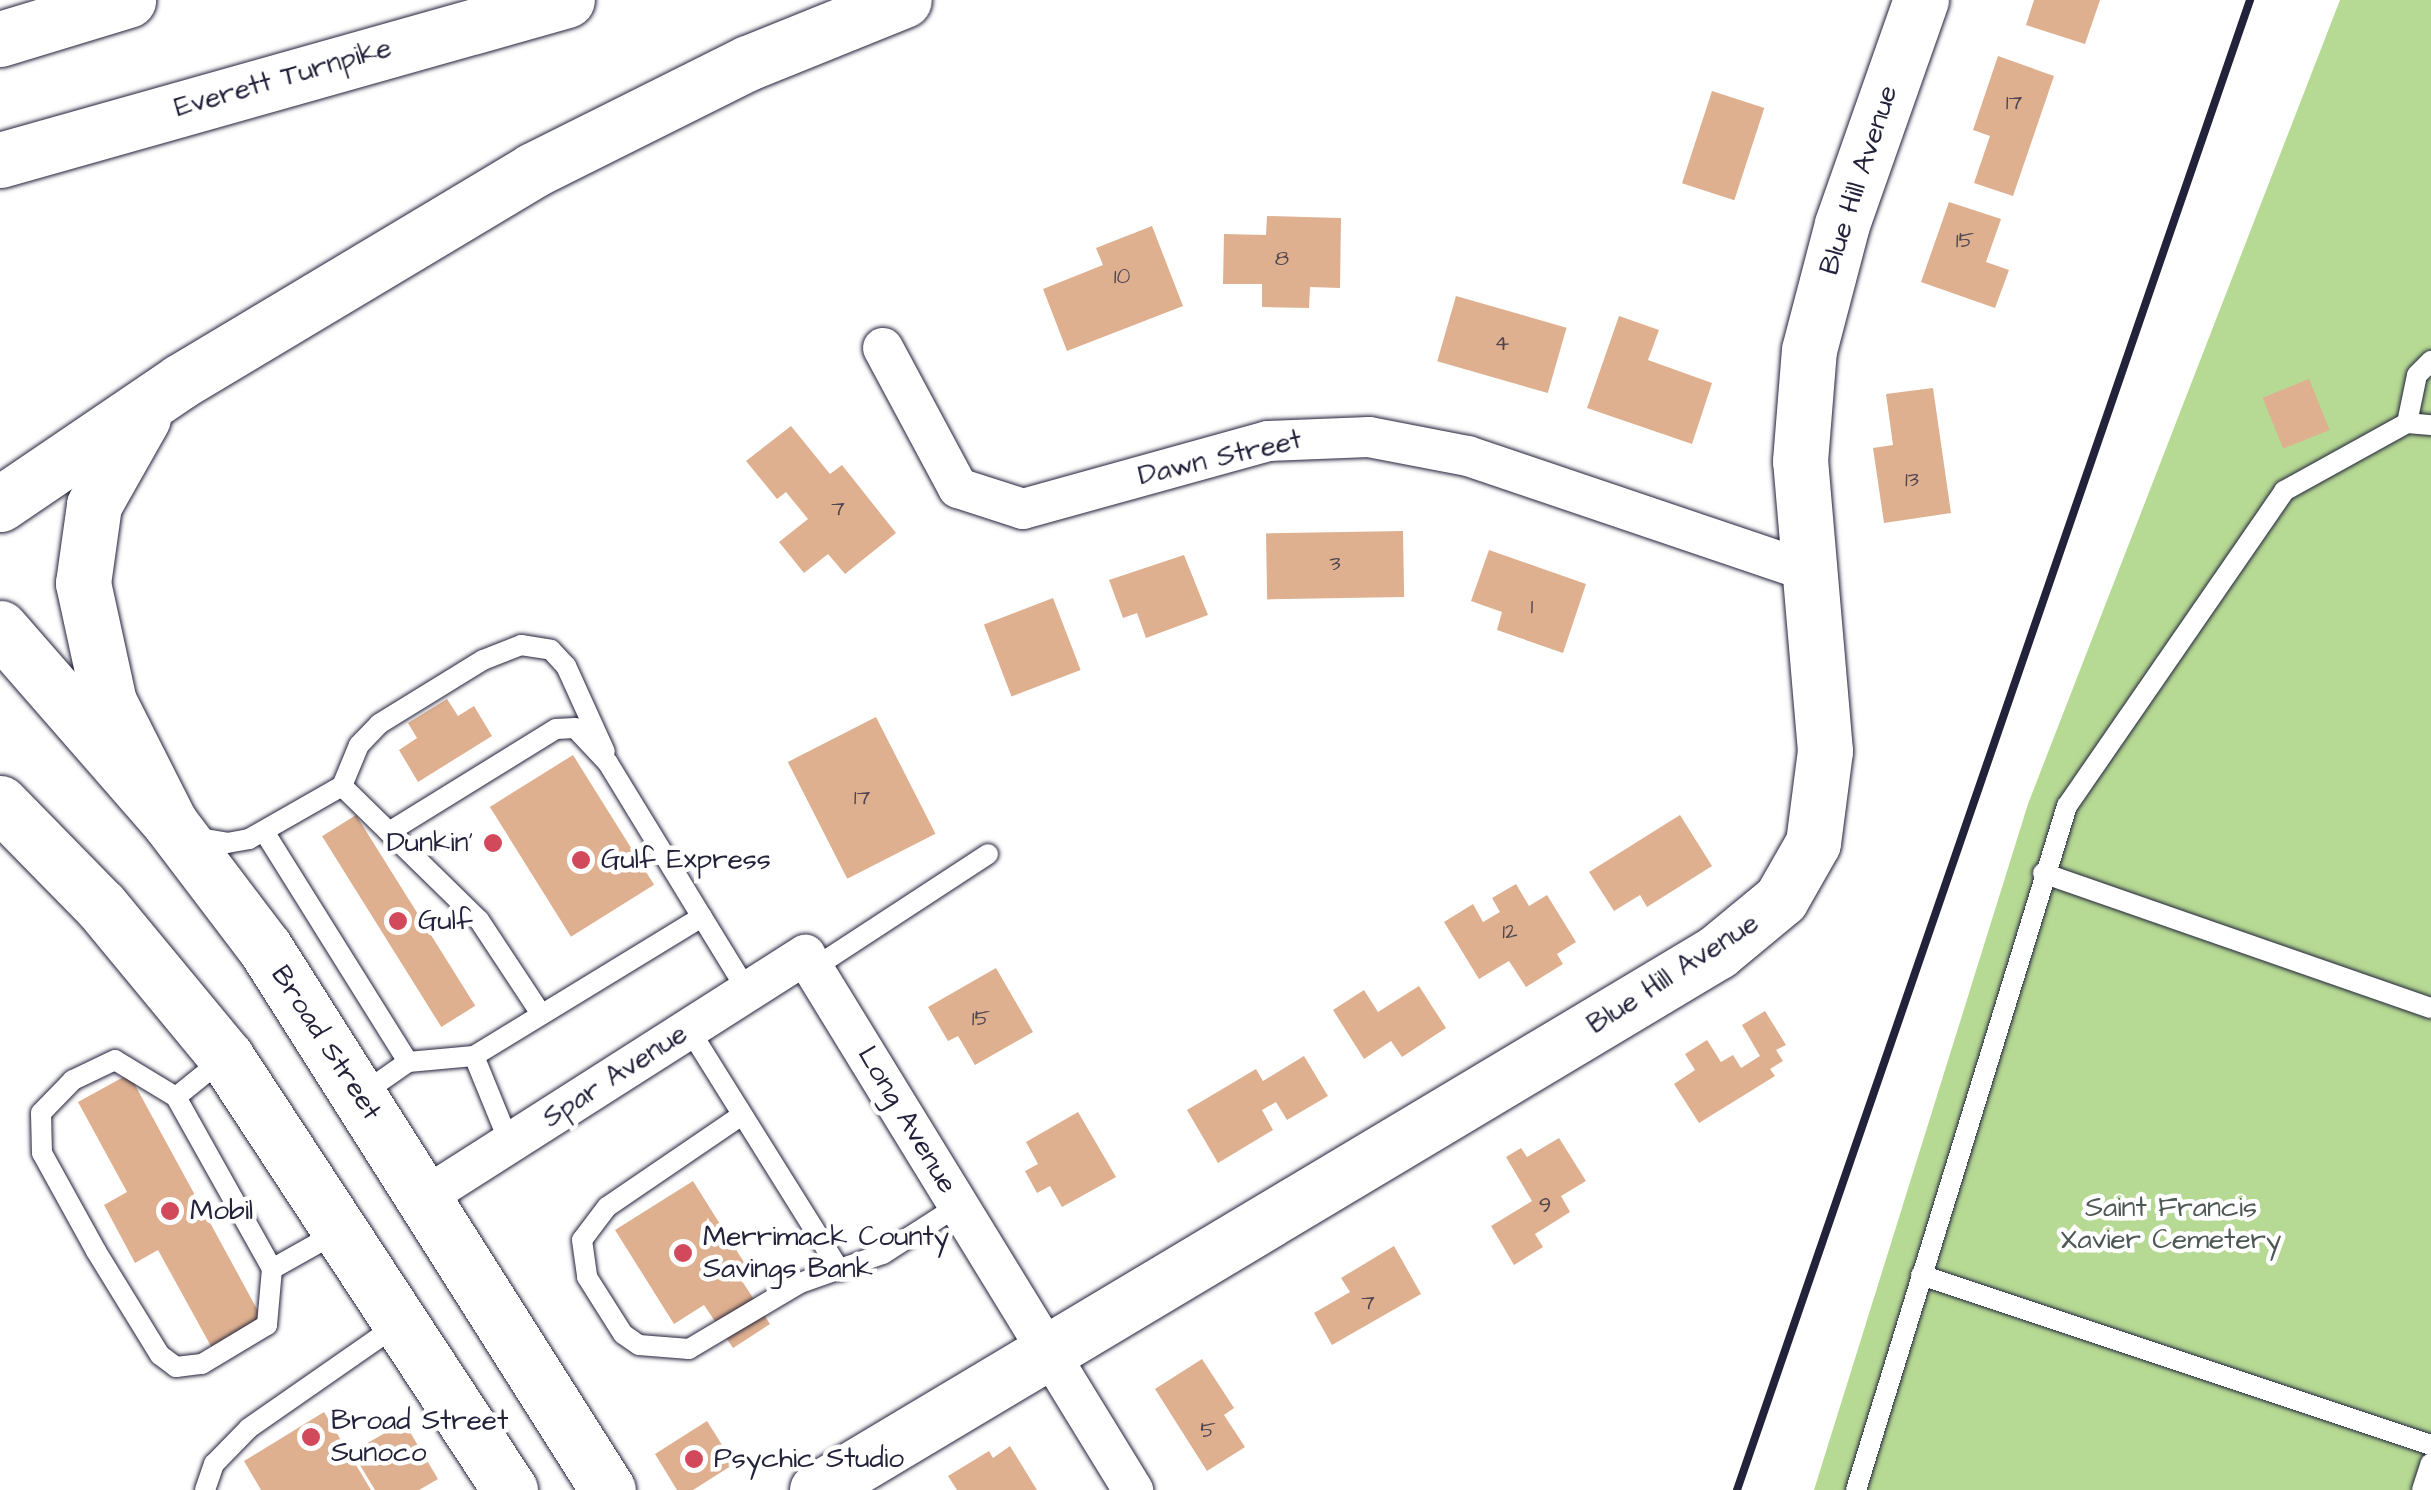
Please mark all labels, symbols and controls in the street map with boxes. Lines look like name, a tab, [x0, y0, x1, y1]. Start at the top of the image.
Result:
street label: Everett Turnpike	[171, 31, 395, 125]
street label: Blue Hill Avenue	[1813, 81, 1905, 279]
house number: 17	[2006, 90, 2022, 116]
house number: 15	[1956, 228, 1974, 254]
house number: 8	[1275, 246, 1289, 272]
house number: 10	[1114, 264, 1130, 290]
house number: 4	[1495, 331, 1509, 357]
street label: Dawn Street	[1135, 423, 1305, 493]
house number: 13	[1905, 467, 1919, 493]
house number: 7	[831, 496, 845, 522]
house number: 3	[1329, 551, 1341, 577]
house number: 1	[1531, 594, 1533, 620]
house number: 17	[854, 785, 870, 811]
place label: Dunkin'	[387, 826, 473, 860]
marker: Dunkin'	[482, 832, 504, 854]
place label: Gulf Express	[601, 843, 771, 877]
marker: Gulf Express	[570, 849, 592, 871]
place label: Gulf	[418, 904, 473, 938]
street label: Blue Hill Avenue	[1581, 906, 1765, 1042]
marker: Gulf	[387, 910, 409, 932]
house number: 12	[1502, 919, 1518, 945]
street label: Broad Street	[264, 960, 388, 1126]
house number: 15	[972, 1006, 990, 1032]
street label: Spar Avenue	[536, 1017, 694, 1135]
street label: Long Avenue	[850, 1040, 964, 1200]
park label: Saint Francis Xavier Cemetery	[2061, 1191, 2281, 1257]
house number: 9	[1539, 1193, 1551, 1219]
place label: Mobil	[190, 1194, 253, 1228]
marker: Mobil	[159, 1200, 181, 1222]
place label: Merrimack County Savings Bank	[703, 1220, 949, 1286]
marker: Merrimack County Savings Bank	[672, 1242, 694, 1264]
house number: 7	[1361, 1290, 1375, 1316]
place label: Broad Street Sunoco	[331, 1404, 508, 1470]
house number: 5	[1200, 1418, 1216, 1444]
marker: Broad Street Sunoco	[300, 1426, 322, 1448]
place label: Psychic Studio	[714, 1442, 904, 1476]
marker: Psychic Studio	[683, 1448, 705, 1470]

